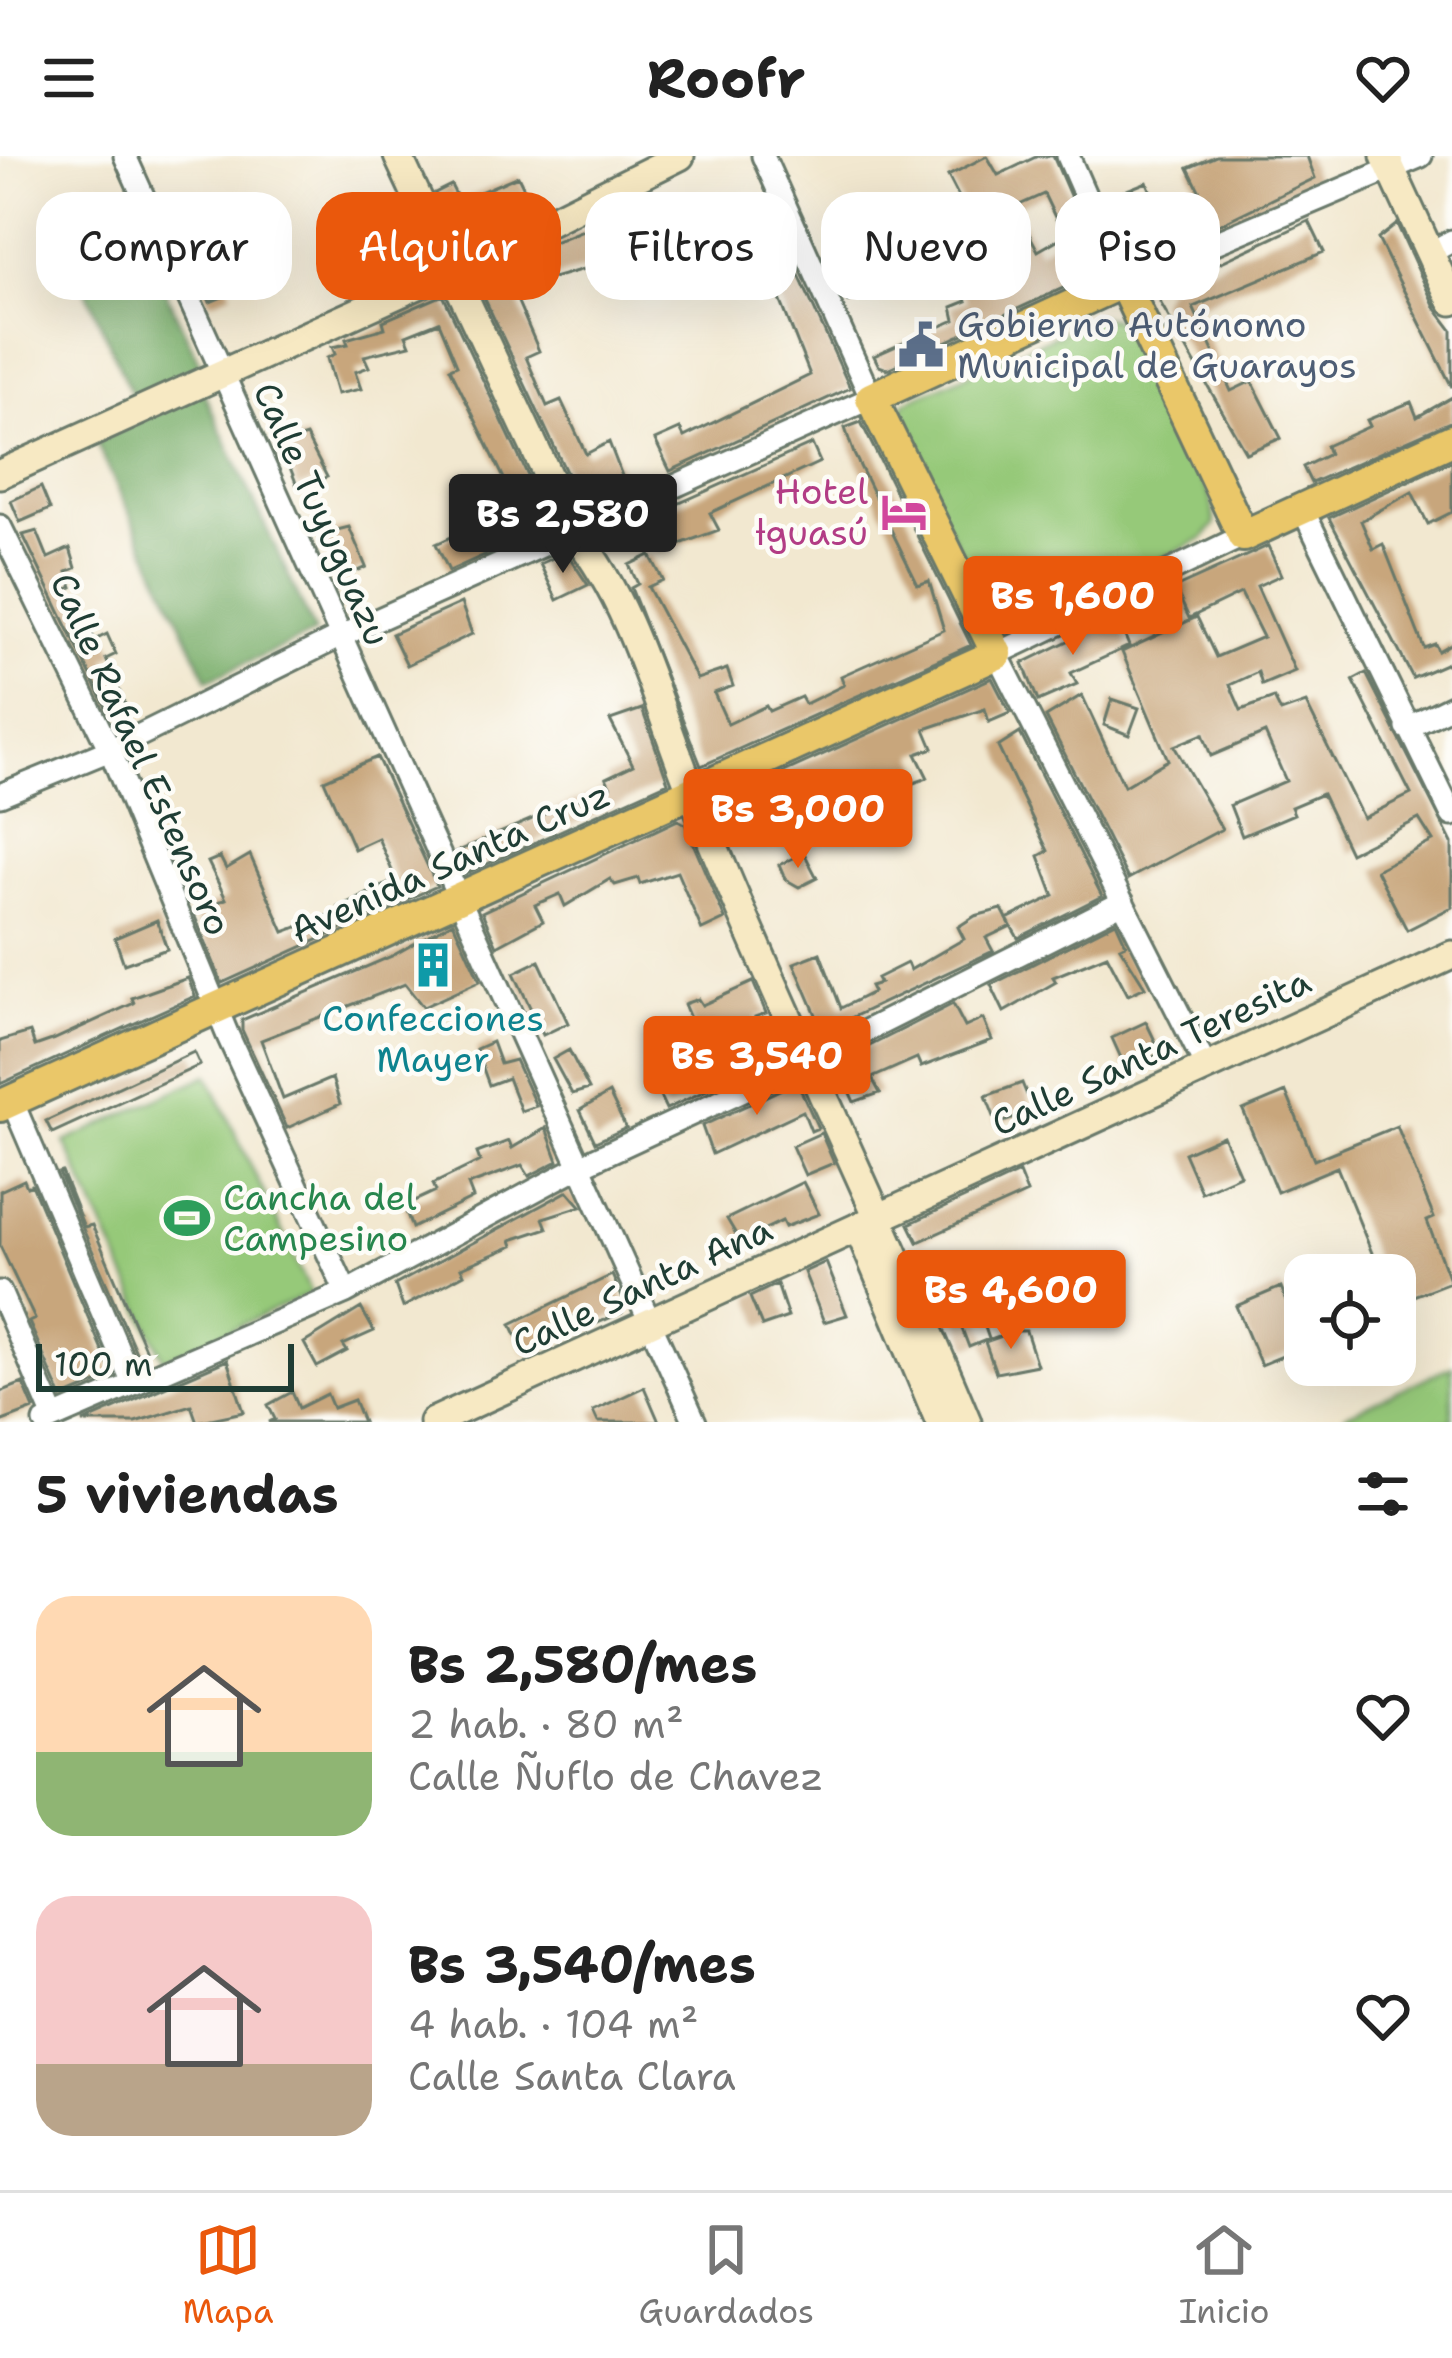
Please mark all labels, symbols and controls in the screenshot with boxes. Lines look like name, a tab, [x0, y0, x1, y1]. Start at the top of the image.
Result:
text: Roofr	[647, 42, 805, 114]
icon: menu	[36, 45, 102, 111]
icon: heart	[1350, 45, 1416, 111]
chip: Comprar	[36, 192, 292, 300]
chip: Alquilar	[316, 192, 561, 300]
chip: Filtros	[585, 192, 797, 300]
chip: Nuevo	[821, 192, 1031, 300]
chip: Piso	[1055, 192, 1220, 300]
place label: Gobierno Autónomo Municipal de Guarayos	[957, 300, 1357, 390]
public building icon: Gobierno Autónomo Municipal de Guarayos	[896, 320, 946, 370]
street label: Calle Tuyuguazu	[242, 374, 402, 654]
place label: Hotel Ɨguasú	[755, 467, 868, 557]
pin: Bs 2,580	[439, 474, 687, 576]
text: Bs 2,580	[476, 487, 650, 539]
hotel icon: Hotel Ɨguasú	[879, 487, 929, 537]
pin: Bs 1,600	[949, 556, 1197, 658]
street label: Calle Rafael Estensoro	[39, 565, 243, 943]
text: Bs 1,600	[990, 569, 1156, 621]
street label: Avenida Santa Cruz	[283, 769, 617, 955]
pin: Bs 3,000	[674, 769, 922, 871]
text: Bs 3,000	[710, 782, 886, 834]
building icon: Confecciones Mayer	[408, 940, 458, 990]
street label: Calle Santa Teresita	[983, 956, 1319, 1148]
place label: Confecciones Mayer	[322, 994, 544, 1084]
pin: Bs 3,540	[633, 1016, 881, 1118]
text: Bs 3,540	[670, 1029, 844, 1081]
place label: Cancha del Campesino	[223, 1173, 417, 1263]
sports icon: Cancha del Campesino	[162, 1193, 212, 1243]
street label: Calle Santa Ana	[504, 1204, 780, 1368]
pin: Bs 4,600	[887, 1250, 1135, 1352]
map controls	[1284, 1254, 1416, 1386]
button: locate	[1284, 1254, 1416, 1386]
text: Bs 4,600	[924, 1263, 1098, 1315]
scale bar	[36, 1338, 294, 1391]
text: 100 m	[54, 1342, 153, 1387]
text: 5 viviendas	[36, 1460, 339, 1528]
icon: filters	[1350, 1461, 1416, 1527]
text: Bs 2,580/mes	[408, 1630, 757, 1698]
icon: home	[132, 1644, 276, 1788]
icon: heart	[1350, 1683, 1416, 1749]
text: 2 hab. · 80 m²	[408, 1698, 684, 1750]
text: Calle Ñuflo de Chavez	[408, 1750, 824, 1802]
text: Bs 3,540/mes	[408, 1930, 756, 1998]
icon: home	[132, 1944, 276, 2088]
icon: heart	[1350, 1983, 1416, 2049]
text: 4 hab. · 104 m²	[408, 1998, 699, 2050]
text: Calle Santa Clara	[408, 2050, 736, 2102]
tab: Mapa	[182, 2217, 274, 2334]
tab: Guardados	[638, 2217, 814, 2334]
tab: Inicio	[1179, 2217, 1270, 2334]

